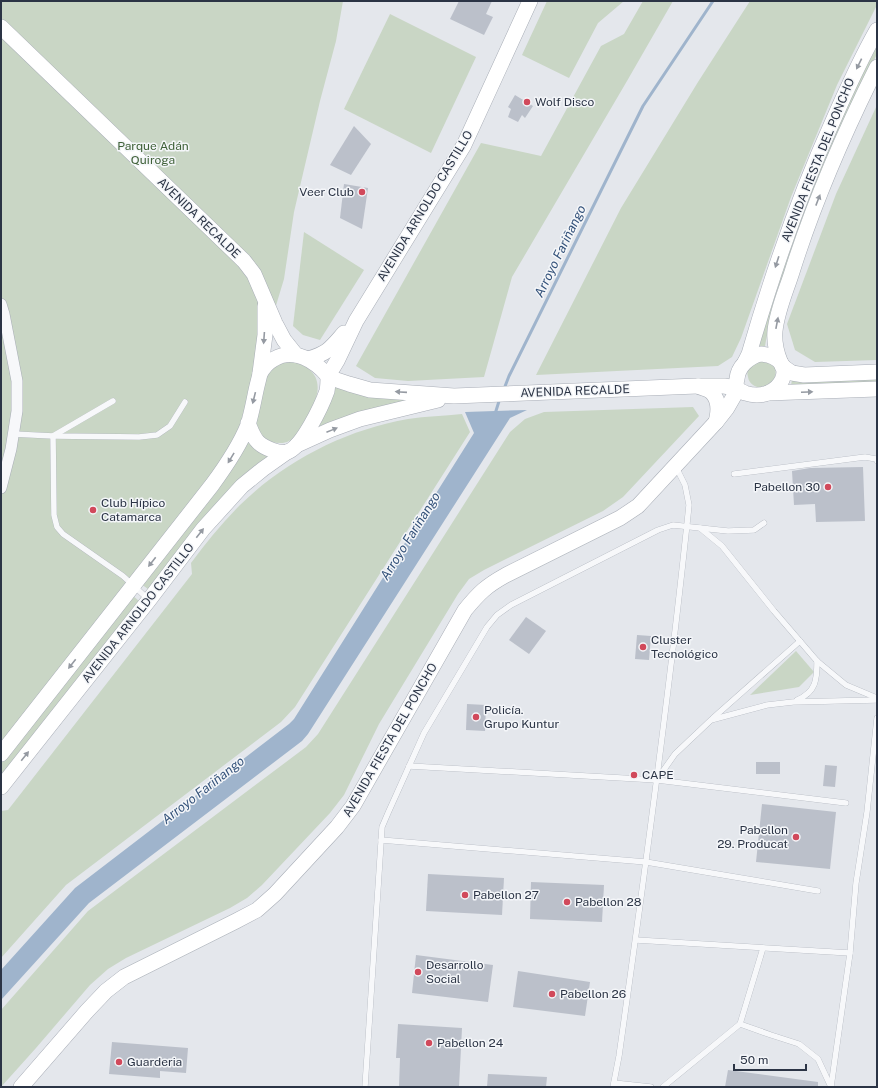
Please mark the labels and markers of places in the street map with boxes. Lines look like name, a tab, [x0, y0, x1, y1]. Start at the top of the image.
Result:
place label: Wolf Disco	[535, 95, 595, 109]
marker: Wolf Disco	[522, 97, 532, 107]
place label: Veer Club	[299, 185, 354, 199]
marker: Veer Club	[357, 187, 367, 197]
place label: Pabellon 30	[754, 480, 820, 494]
marker: Pabellon 30	[823, 482, 833, 492]
place label: Club Hípico Catamarca	[101, 496, 166, 524]
marker: Club Hípico Catamarca	[88, 505, 98, 515]
place label: Cluster Tecnológico	[651, 633, 718, 661]
marker: Cluster Tecnológico	[638, 642, 648, 652]
place label: Policía. Grupo Kuntur	[484, 703, 559, 731]
marker: Policía. Grupo Kuntur	[471, 712, 481, 722]
place label: CAPE	[642, 768, 674, 782]
marker: CAPE	[629, 770, 639, 780]
place label: Pabellon 29. Producat	[717, 823, 788, 851]
marker: Pabellon 29. Producat	[791, 832, 801, 842]
place label: Pabellon 27	[473, 888, 539, 902]
marker: Pabellon 27	[460, 890, 470, 900]
place label: Pabellon 28	[575, 895, 642, 909]
marker: Pabellon 28	[562, 897, 572, 907]
place label: Desarrollo Social	[426, 958, 484, 986]
marker: Desarrollo Social	[413, 967, 423, 977]
place label: Pabellon 26	[560, 987, 626, 1001]
marker: Pabellon 26	[547, 989, 557, 999]
place label: Pabellon 24	[437, 1036, 504, 1050]
marker: Pabellon 24	[424, 1038, 434, 1048]
place label: Guarderia	[127, 1055, 182, 1069]
marker: Guarderia	[114, 1057, 124, 1067]

